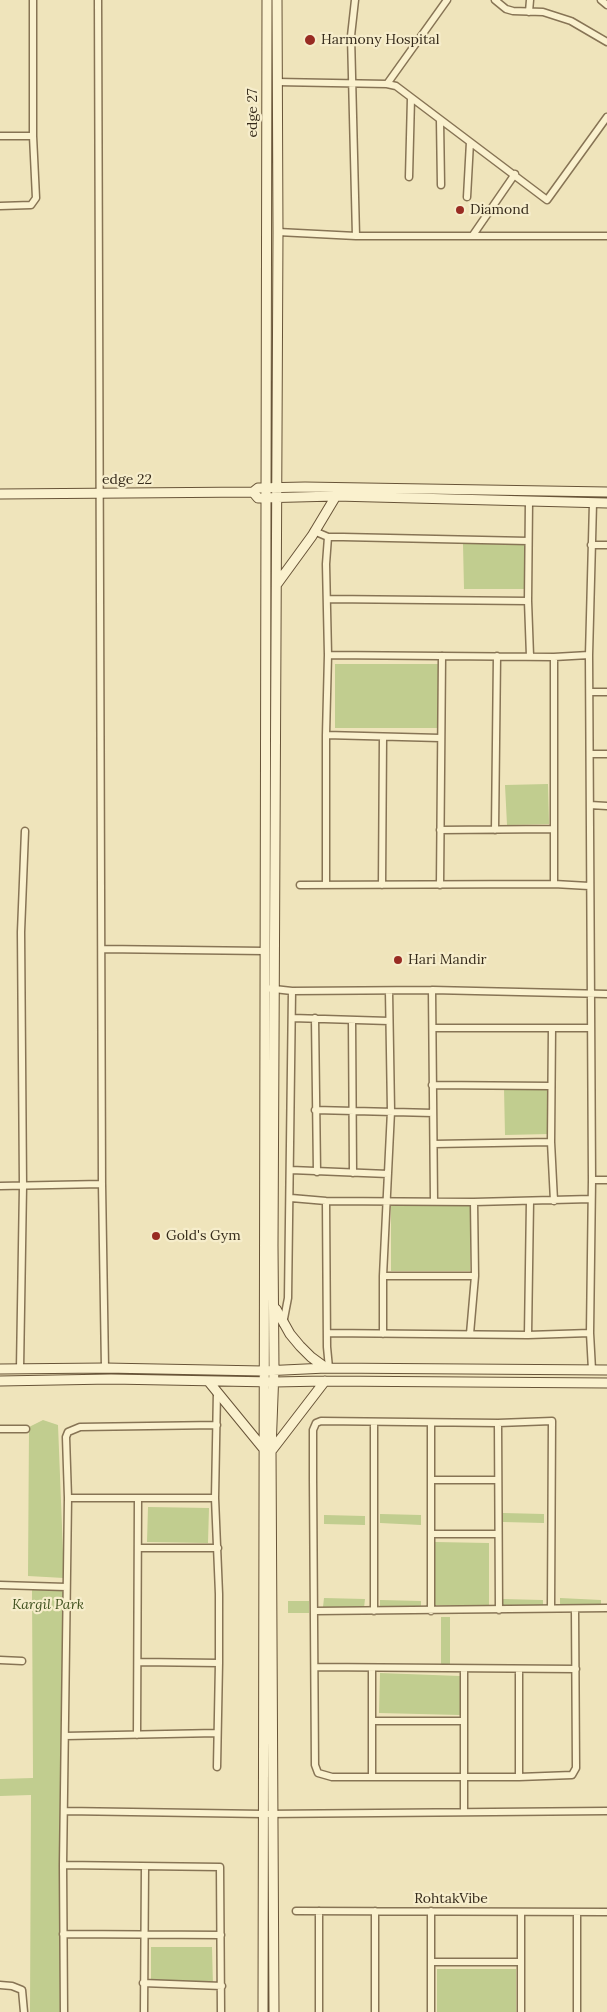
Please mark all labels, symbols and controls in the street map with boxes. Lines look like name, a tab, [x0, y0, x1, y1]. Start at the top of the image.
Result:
place label: Harmony Hospital	[321, 32, 440, 48]
marker: Harmony Hospital	[303, 33, 317, 47]
street label: edge 27	[245, 89, 261, 137]
place label: Diamond	[470, 202, 529, 218]
marker: Diamond	[454, 204, 466, 216]
street label: edge 22	[102, 472, 152, 488]
place label: Hari Mandir	[408, 952, 487, 968]
marker: Hari Mandir	[392, 954, 404, 966]
place label: Gold's Gym	[166, 1228, 241, 1244]
marker: Gold's Gym	[150, 1230, 162, 1242]
park label: Kargil Park	[12, 1597, 84, 1613]
street label: RohtakVibe	[414, 1891, 488, 1907]

